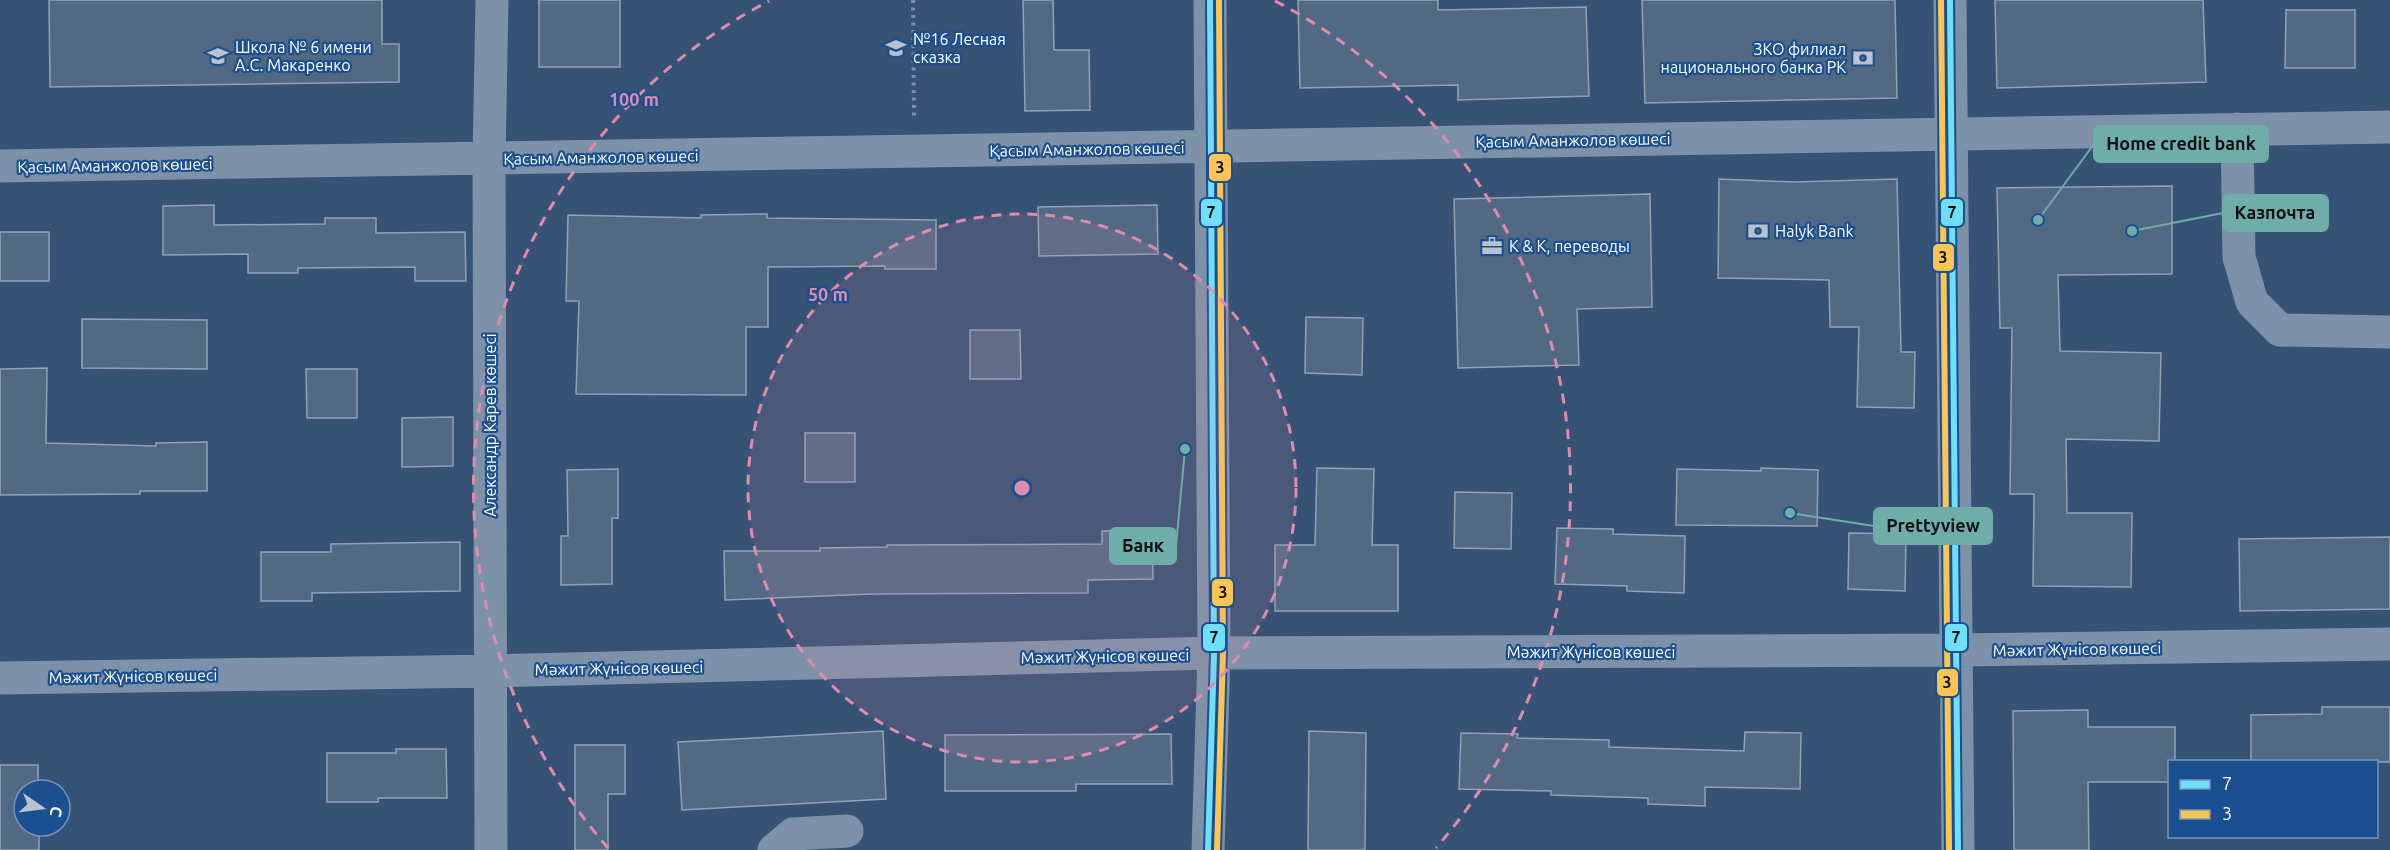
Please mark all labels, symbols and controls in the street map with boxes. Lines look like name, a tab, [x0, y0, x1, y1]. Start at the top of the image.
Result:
place label: №16 Лесная сказка	[913, 30, 1006, 66]
school or university icon: №16 Лесная сказка	[884, 36, 908, 60]
place label: Школа № 6 имени А.С. Макаренко	[235, 38, 372, 74]
place label: ЗКО филиал национального банка РК	[1661, 40, 1846, 76]
school or university icon: Школа № 6 имени А.С. Макаренко	[206, 44, 230, 68]
bank icon: ЗКО филиал национального банка РК	[1851, 46, 1875, 70]
text: 100 m	[609, 89, 659, 109]
callout: Home credit bank	[2094, 126, 2268, 162]
street label: Қасым Аманжолов көшесі	[1475, 129, 1671, 151]
text: Home credit bank	[2106, 133, 2256, 153]
street label: Қасым Аманжолов көшесі	[989, 138, 1185, 160]
street label: Қасым Аманжолов көшесі	[503, 146, 699, 168]
line badge: 3	[1208, 153, 1232, 182]
street label: Қасым Аманжолов көшесі	[17, 154, 213, 176]
text: 3	[1215, 158, 1225, 176]
callout: Казпочта	[2223, 195, 2328, 231]
line badge: 7	[1200, 198, 1223, 227]
line badge: 7	[1940, 198, 1964, 227]
text: Казпочта	[2235, 202, 2315, 222]
text: 7	[1206, 203, 1216, 221]
text: 7	[1947, 203, 1957, 221]
bank icon: Halyk Bank	[1746, 219, 1770, 243]
place label: Halyk Bank	[1775, 222, 1854, 240]
office icon: K & K, переводы	[1480, 234, 1504, 258]
place label: K & K, переводы	[1509, 237, 1630, 255]
line badge: 3	[1932, 243, 1955, 272]
text: 3	[1938, 248, 1948, 266]
text: 50 m	[808, 284, 848, 304]
street label: Александр Карев көшесі	[481, 333, 499, 517]
centre of rings	[1012, 478, 1032, 498]
callout: Prettyview	[1874, 508, 1992, 544]
text: Prettyview	[1886, 515, 1980, 535]
callout: Банк	[1110, 528, 1176, 564]
text: Банк	[1122, 535, 1165, 555]
line badge: 3	[1211, 578, 1234, 607]
text: 3	[1218, 583, 1228, 601]
line badge: 7	[1202, 623, 1226, 652]
line badge: 7	[1944, 623, 1968, 652]
text: 7	[1209, 628, 1219, 646]
text: 7	[1951, 628, 1961, 646]
street label: Мәжит Жүнісов көшесі	[1993, 639, 2161, 659]
street label: Мәжит Жүнісов көшесі	[1507, 643, 1675, 661]
street label: Мәжит Жүнісов көшесі	[1021, 646, 1189, 666]
street label: Мәжит Жүнісов көшесі	[535, 658, 703, 678]
street label: Мәжит Жүнісов көшесі	[49, 666, 217, 686]
line badge: 3	[1936, 668, 1959, 697]
text: 3	[1942, 673, 1952, 691]
legend	[2168, 760, 2378, 838]
text: 7	[2222, 773, 2232, 793]
north arrow	[12, 778, 72, 838]
text: 3	[2222, 803, 2232, 823]
text: С	[47, 804, 67, 819]

